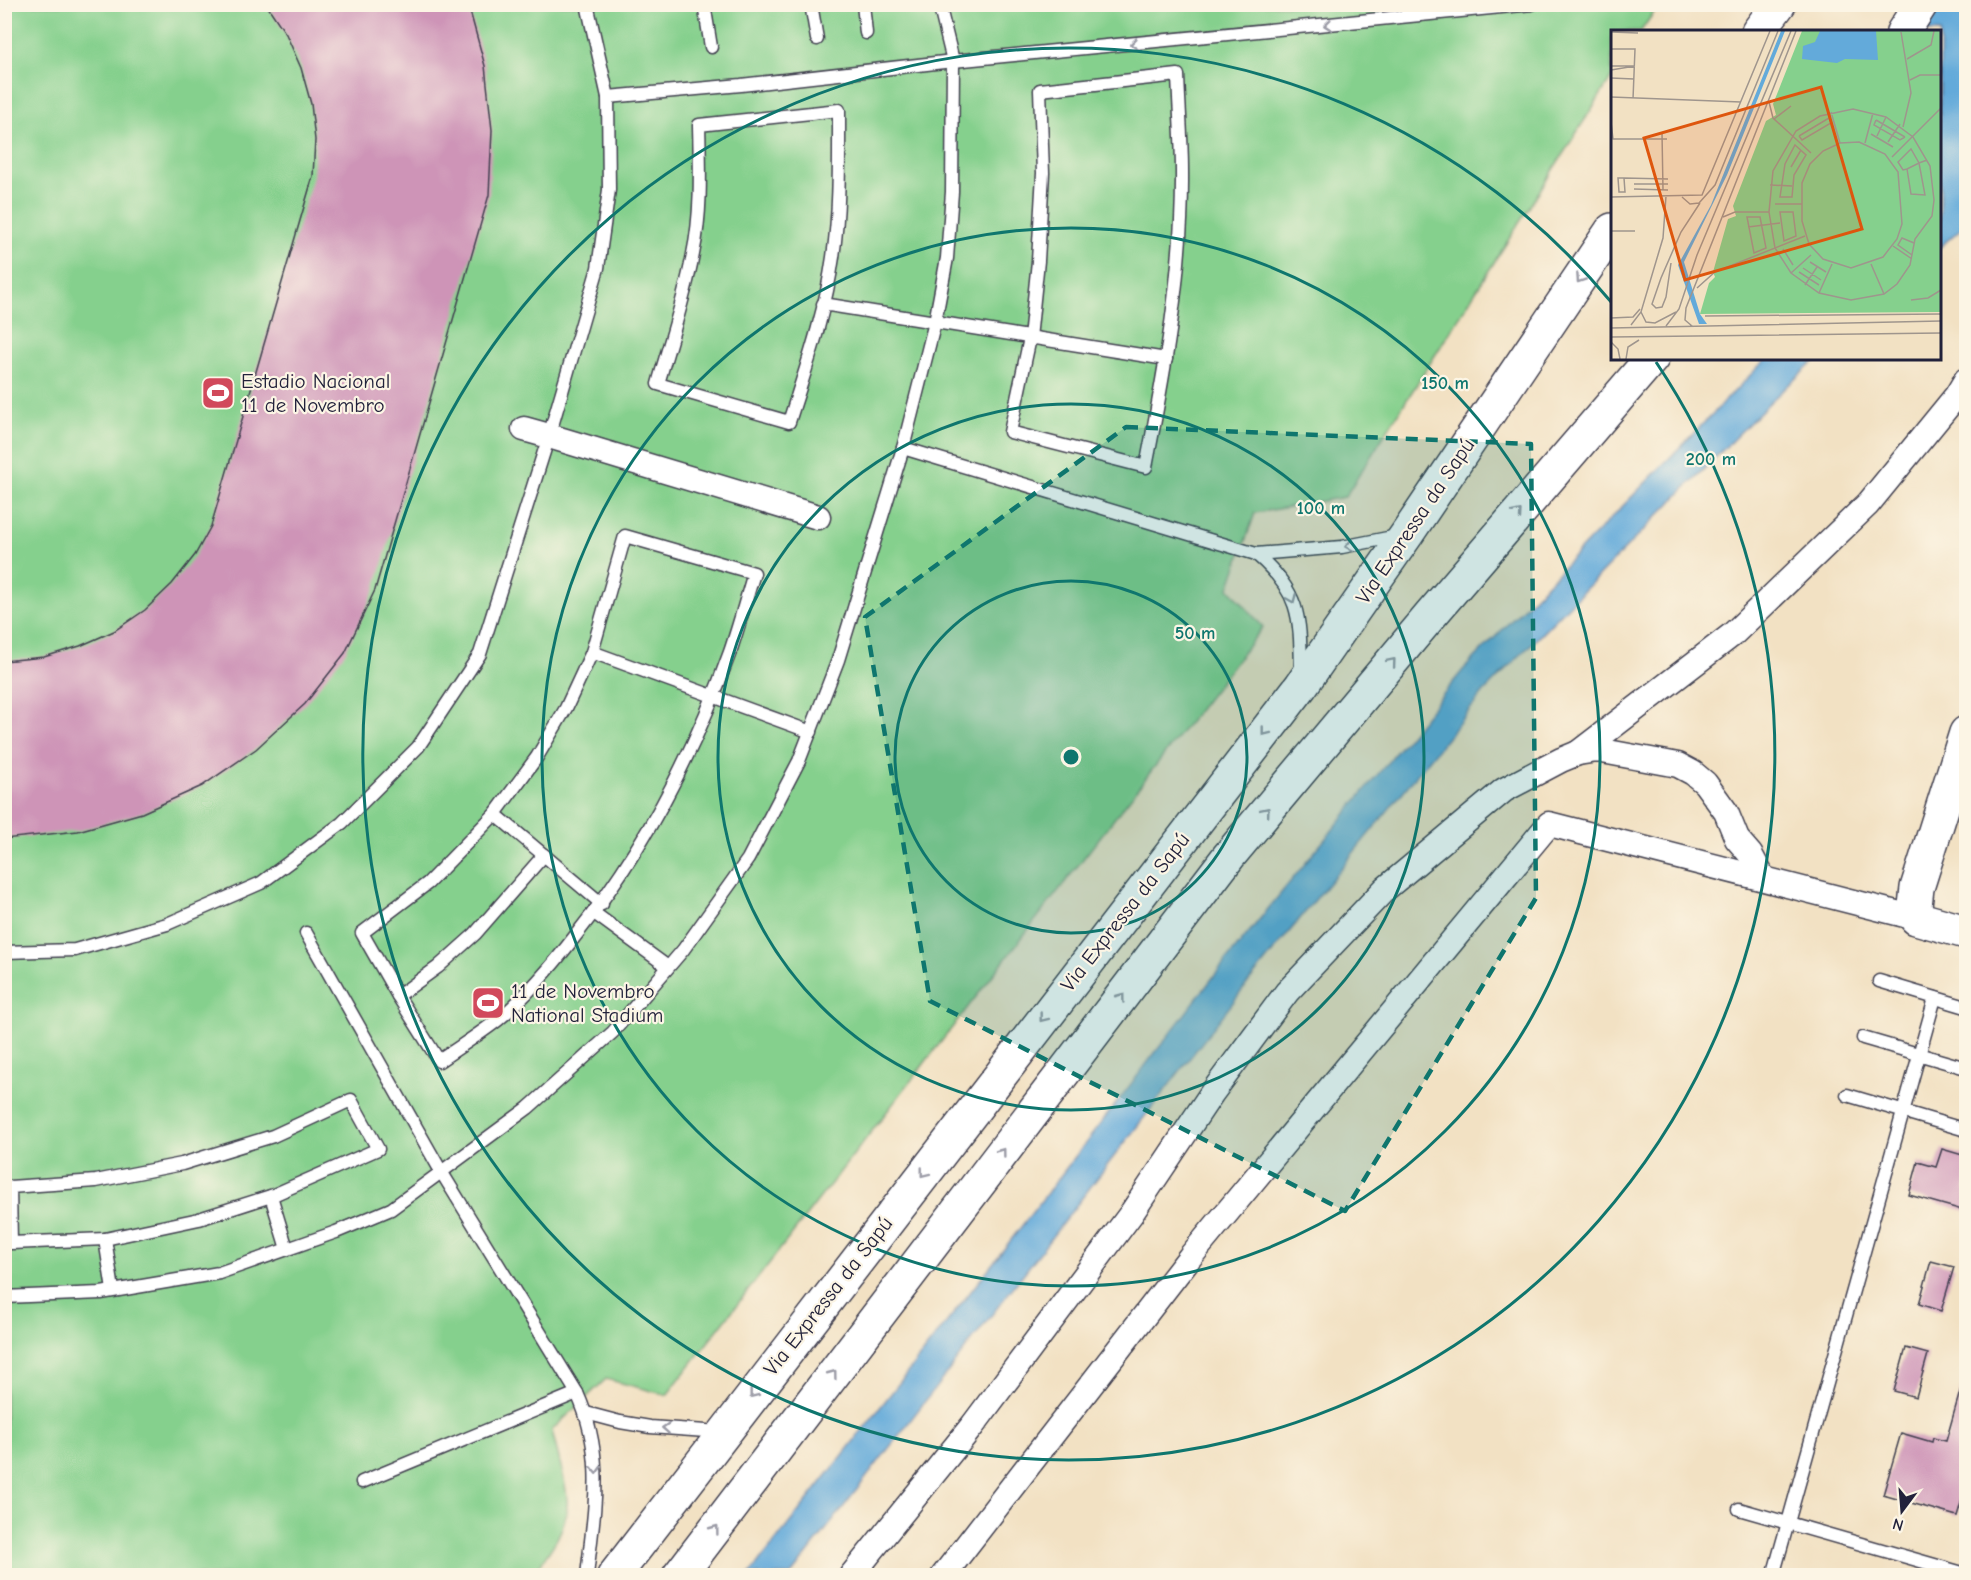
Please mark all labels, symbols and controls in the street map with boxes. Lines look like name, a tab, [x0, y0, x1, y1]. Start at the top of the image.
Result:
one-way arrow	[1323, 18, 1333, 31]
inset map	[1611, 30, 1941, 360]
one-way arrow	[1129, 37, 1138, 50]
one-way arrow	[1576, 272, 1587, 283]
place label: Estadio Nacional 11 de Novembro	[241, 369, 390, 417]
text: 150 m	[1421, 373, 1469, 394]
sports icon: Estadio Nacional 11 de Novembro	[200, 375, 236, 411]
street label: Via Expressa da Sapú	[1351, 434, 1479, 608]
text: 200 m	[1686, 449, 1736, 470]
text: 100 m	[1297, 498, 1345, 519]
one-way arrow	[1511, 509, 1522, 520]
one-way arrow	[1345, 539, 1355, 552]
one-way arrow	[1285, 593, 1297, 604]
text: 50 m	[1175, 623, 1215, 644]
one-way arrow	[1384, 658, 1395, 669]
one-way arrow	[1262, 725, 1273, 736]
centre of rings	[1061, 747, 1081, 767]
one-way arrow	[1259, 807, 1270, 818]
street label: Via Expressa da Sapú	[1056, 828, 1194, 996]
place label: 11 de Novembro National Stadium	[511, 979, 663, 1027]
sports icon: 11 de Novembro National Stadium	[470, 985, 506, 1021]
one-way arrow	[1113, 993, 1124, 1004]
one-way arrow	[1039, 1012, 1050, 1023]
one-way arrow	[995, 1148, 1006, 1159]
one-way arrow	[920, 1166, 931, 1177]
street label: Via Expressa da Sapú	[759, 1212, 897, 1380]
one-way arrow	[826, 1370, 837, 1381]
one-way arrow	[750, 1387, 761, 1398]
one-way arrow	[661, 1422, 670, 1435]
one-way arrow	[590, 1466, 602, 1475]
north arrow	[1872, 1481, 1932, 1541]
text: N	[1891, 1514, 1906, 1535]
one-way arrow	[707, 1525, 718, 1536]

